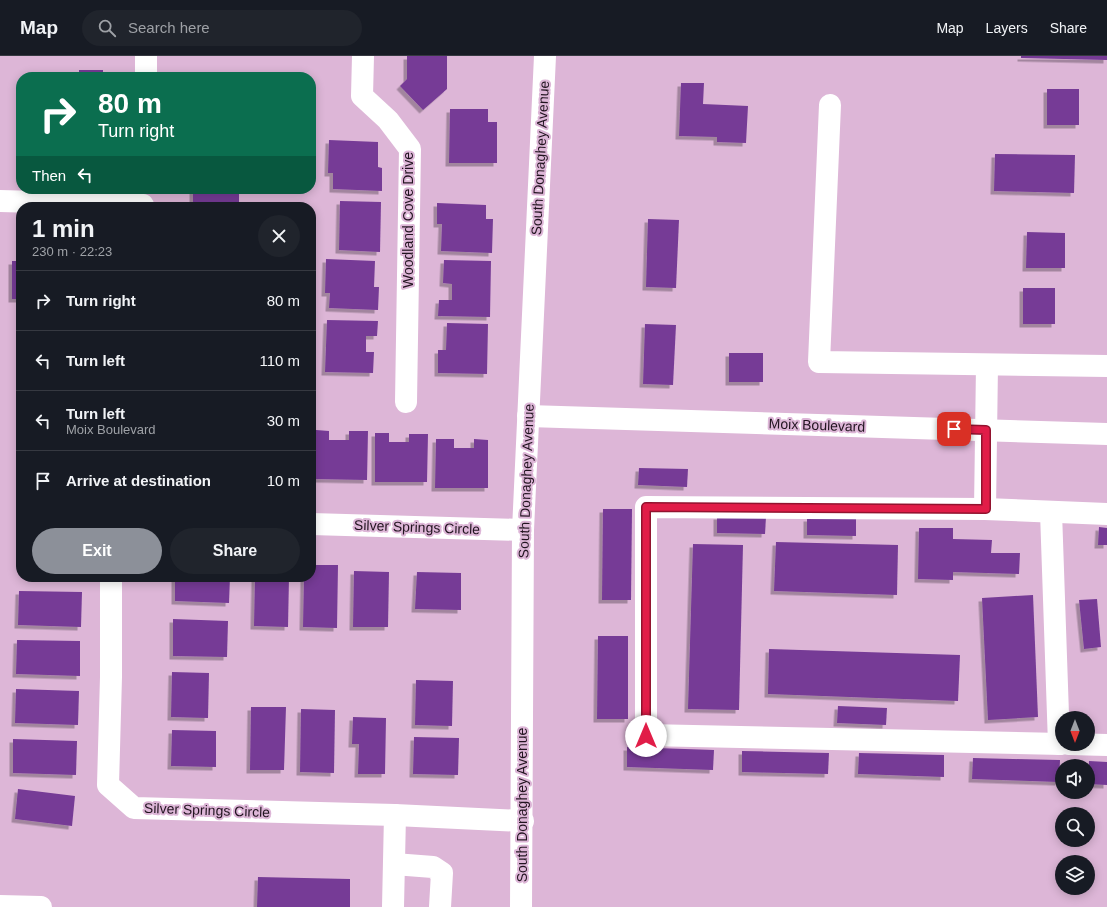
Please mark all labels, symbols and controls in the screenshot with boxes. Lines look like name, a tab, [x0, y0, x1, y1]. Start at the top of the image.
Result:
search box	[82, 10, 362, 46]
text: Map	[20, 17, 58, 38]
icon: search	[96, 17, 118, 39]
text: Search here	[128, 19, 210, 36]
text: Map	[936, 20, 964, 36]
text: Layers	[986, 20, 1028, 36]
text: Share	[1050, 20, 1087, 36]
street label: South Donaghey Avenue	[528, 80, 552, 236]
icon: right	[32, 88, 84, 140]
text: 80 m	[98, 88, 162, 119]
text: Turn right	[98, 121, 174, 141]
street label: Woodland Cove Drive	[400, 152, 416, 288]
icon: left	[74, 164, 96, 186]
text: Then	[32, 167, 66, 184]
text: 1 min	[32, 215, 95, 242]
button: close	[258, 215, 300, 257]
text: 230 m · 22:23	[32, 244, 112, 259]
icon: right	[32, 290, 54, 312]
text: Turn right	[66, 292, 136, 309]
text: 80 m	[267, 292, 300, 309]
icon: left	[32, 350, 54, 372]
text: Turn left	[66, 352, 125, 369]
text: 110 m	[259, 352, 300, 369]
street label: South Donaghey Avenue	[515, 403, 537, 559]
text: Turn left	[66, 405, 125, 422]
icon: left	[32, 410, 54, 432]
text: 30 m	[267, 412, 300, 429]
pin	[937, 412, 971, 446]
street label: Moix Boulevard	[769, 415, 865, 435]
icon: arrive	[943, 418, 965, 440]
text: Moix Boulevard	[66, 422, 156, 437]
icon: arrive	[32, 470, 54, 492]
text: Arrive at destination	[66, 472, 211, 489]
text: 10 m	[267, 472, 300, 489]
street label: Silver Springs Circle	[354, 517, 480, 537]
button: Exit	[32, 528, 162, 574]
button: Share	[170, 528, 300, 574]
north arrow	[1055, 711, 1095, 751]
map controls	[1055, 711, 1095, 895]
position arrow	[625, 715, 667, 757]
street label: South Donaghey Avenue	[514, 727, 530, 882]
button: sound	[1055, 759, 1095, 799]
street label: Silver Springs Circle	[144, 800, 270, 820]
button: search	[1055, 807, 1095, 847]
button: layers	[1055, 855, 1095, 895]

